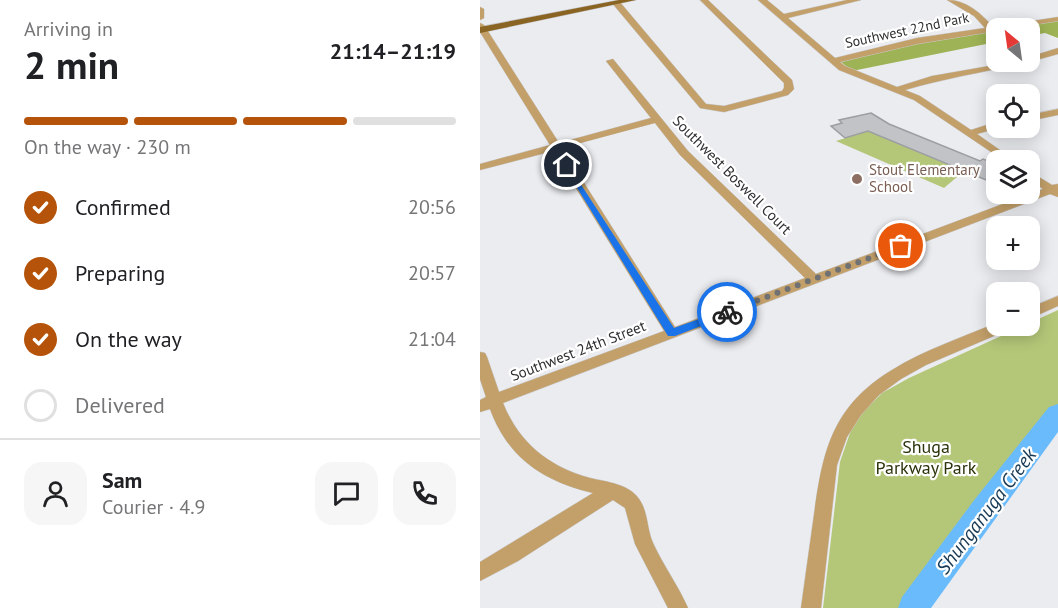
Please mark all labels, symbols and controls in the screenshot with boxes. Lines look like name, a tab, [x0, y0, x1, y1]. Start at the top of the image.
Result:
street label: Southwest 22nd Park	[843, 8, 971, 52]
text: Arriving in	[24, 16, 113, 42]
north arrow	[986, 18, 1040, 72]
map controls	[986, 18, 1040, 336]
text: 21:14–21:19	[330, 37, 456, 65]
text: 2 min	[24, 39, 119, 90]
button: locate	[986, 84, 1040, 138]
street label: Southwest Boswell Court	[669, 111, 796, 238]
text: On the way · 230 m	[24, 134, 191, 160]
pin	[541, 139, 592, 190]
icon: home	[550, 148, 583, 181]
button: layers	[986, 150, 1040, 204]
place label: Stout Elementary School	[869, 160, 980, 196]
marker: Stout Elementary School	[850, 172, 864, 186]
icon: check	[24, 191, 57, 224]
text: Confirmed	[75, 193, 171, 221]
text: 20:56	[408, 194, 456, 220]
button: +	[986, 216, 1040, 270]
pin	[875, 220, 926, 271]
icon: bag	[884, 229, 917, 262]
icon: check	[24, 257, 57, 290]
text: Preparing	[75, 259, 165, 287]
text: 20:57	[408, 260, 456, 286]
courier	[697, 282, 757, 342]
button: −	[986, 282, 1040, 336]
icon: bike	[711, 296, 744, 329]
street label: Southwest 24th Street	[508, 316, 648, 385]
icon: check	[24, 323, 57, 356]
text: On the way	[75, 325, 182, 353]
text: 21:04	[408, 326, 456, 352]
text: Delivered	[75, 391, 165, 419]
park label: Shuga Parkway Park	[876, 435, 977, 479]
water label: Shunganuga Creek	[930, 442, 1043, 579]
button: person	[24, 462, 87, 525]
button: chat	[315, 462, 378, 525]
button: phone	[393, 462, 456, 525]
text: Sam	[102, 466, 142, 494]
text: Courier · 4.9	[102, 494, 205, 520]

